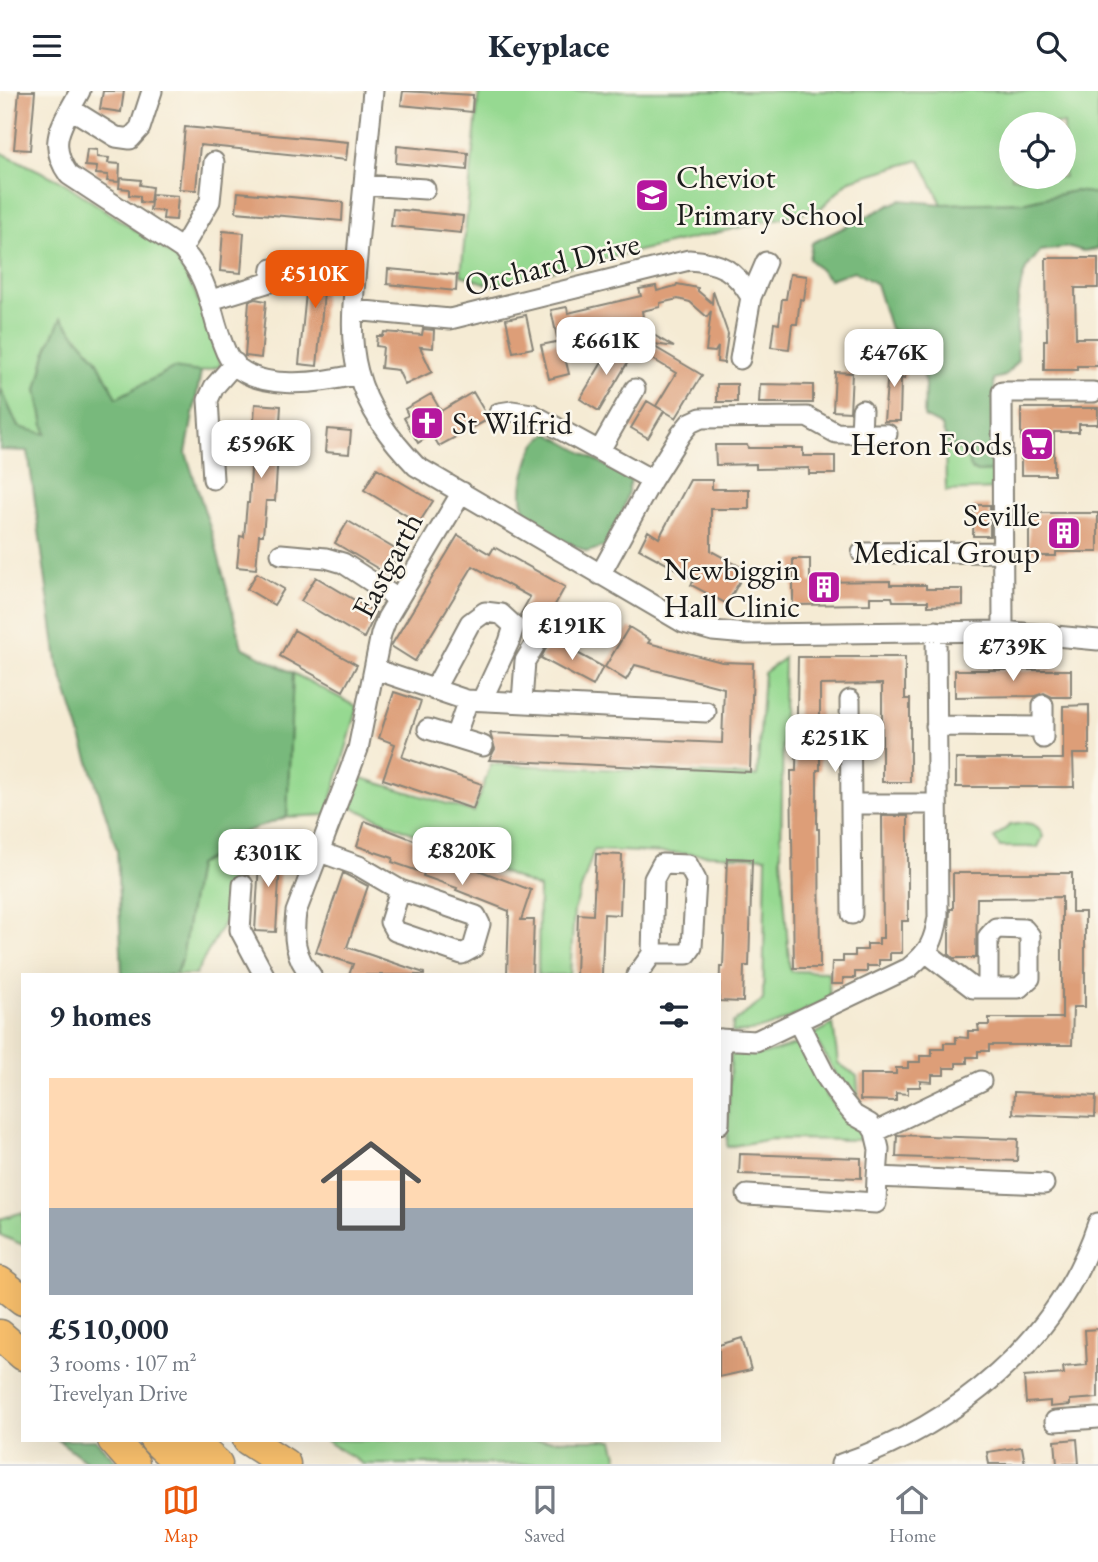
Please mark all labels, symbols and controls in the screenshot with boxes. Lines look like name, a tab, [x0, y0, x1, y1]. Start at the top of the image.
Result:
text: Keyplace	[488, 25, 610, 67]
icon: menu	[28, 27, 66, 65]
icon: search	[1032, 27, 1070, 65]
map controls	[999, 112, 1076, 189]
button: locate	[999, 112, 1076, 189]
place label: Cheviot Primary School	[676, 156, 865, 235]
school or university icon: Cheviot Primary School	[633, 176, 671, 214]
street label: Orchard Drive	[460, 222, 644, 306]
pin: £510K	[266, 251, 364, 310]
text: £510K	[281, 258, 349, 288]
pin: £661K	[557, 317, 655, 377]
text: £661K	[572, 325, 640, 355]
pin: £476K	[845, 329, 943, 389]
text: £476K	[860, 337, 928, 367]
place label: St Wilfrid	[452, 402, 573, 444]
church icon: St Wilfrid	[408, 404, 446, 442]
pin: £596K	[212, 421, 310, 480]
place label: Heron Foods	[850, 423, 1012, 465]
supermarket icon: Heron Foods	[1018, 425, 1056, 463]
text: £596K	[227, 428, 295, 458]
place label: Seville Medical Group	[853, 494, 1040, 573]
street label: Eastgarth	[342, 505, 432, 625]
building icon: Seville Medical Group	[1045, 514, 1083, 552]
place label: Newbiggin Hall Clinic	[663, 548, 800, 627]
building icon: Newbiggin Hall Clinic	[805, 568, 843, 606]
pin: £191K	[523, 603, 621, 662]
text: £191K	[538, 610, 606, 640]
pin: £739K	[964, 623, 1062, 683]
text: £739K	[979, 631, 1047, 661]
pin: £251K	[786, 715, 884, 774]
text: £251K	[801, 722, 869, 752]
pin: £820K	[413, 827, 511, 887]
pin: £301K	[219, 829, 317, 889]
text: £820K	[428, 835, 496, 865]
text: £301K	[234, 837, 302, 867]
text: 9 homes	[49, 996, 151, 1035]
icon: filters	[655, 996, 693, 1034]
icon: home	[308, 1123, 434, 1249]
text: £510,000	[49, 1309, 169, 1348]
text: 3 rooms · 107 m²	[49, 1348, 197, 1378]
text: Trevelyan Drive	[49, 1378, 188, 1408]
tab: Map	[162, 1481, 200, 1548]
tab: Saved	[524, 1481, 565, 1548]
tab: Home	[889, 1481, 936, 1548]

